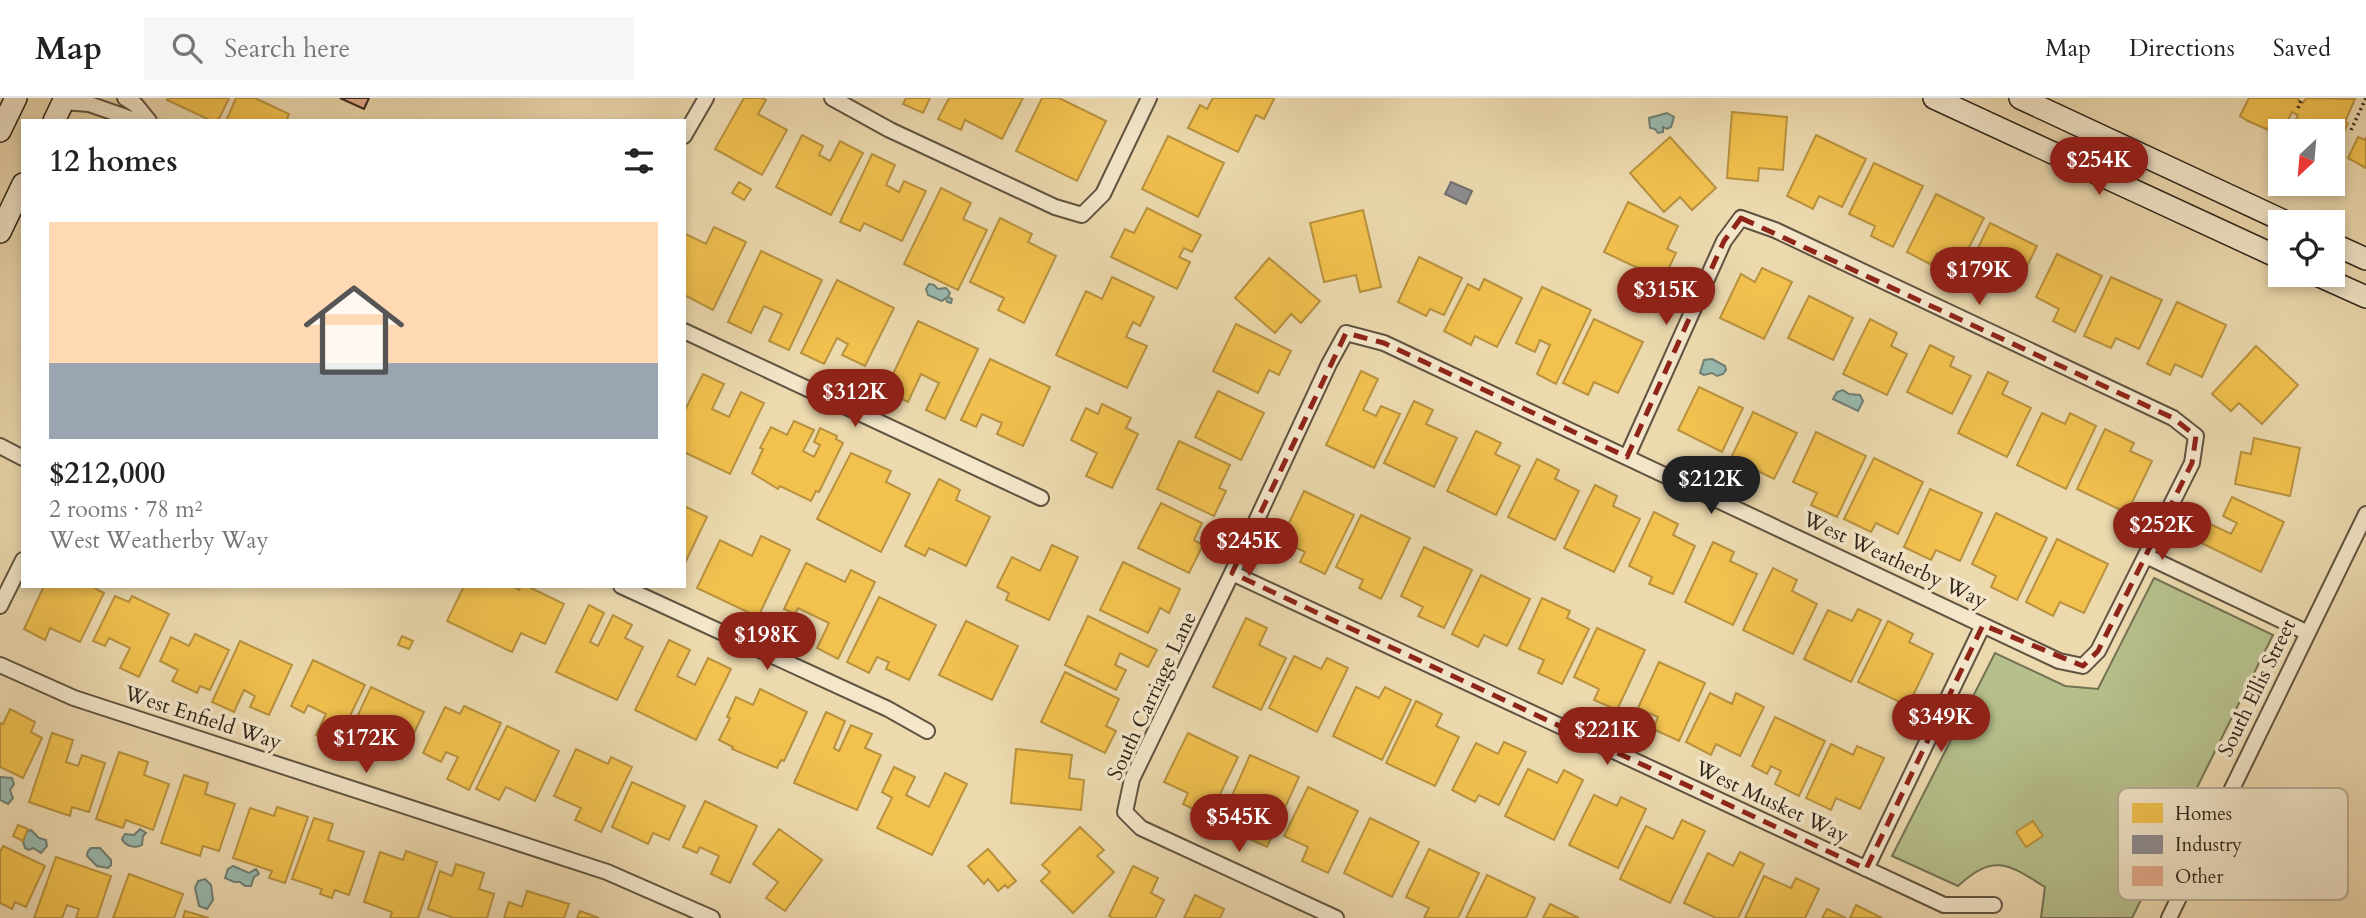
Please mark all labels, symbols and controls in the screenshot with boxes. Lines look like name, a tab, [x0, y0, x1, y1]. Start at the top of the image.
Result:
search box	[144, 17, 634, 80]
text: Map	[35, 26, 102, 71]
icon: search	[168, 29, 206, 67]
text: Search here	[224, 31, 350, 66]
text: Map	[2045, 32, 2091, 65]
text: Directions	[2129, 32, 2235, 65]
text: Saved	[2273, 32, 2331, 65]
north arrow	[2268, 119, 2345, 196]
map controls	[2268, 119, 2345, 287]
pin: $254K	[2050, 138, 2148, 197]
text: 12 homes	[49, 141, 178, 182]
icon: filters	[620, 142, 658, 180]
text: $254K	[2066, 144, 2132, 175]
button: locate	[2268, 210, 2345, 287]
pin: $179K	[1930, 248, 2028, 307]
text: $179K	[1946, 254, 2012, 285]
icon: home	[291, 267, 417, 393]
pin: $315K	[1617, 268, 1715, 327]
text: $315K	[1633, 274, 1699, 305]
pin: $312K	[806, 370, 904, 429]
text: $312K	[822, 376, 888, 407]
text: $212,000	[49, 453, 165, 494]
pin: $212K	[1662, 456, 1760, 516]
text: $212K	[1678, 463, 1744, 494]
text: 2 rooms · 78 m²	[49, 494, 202, 525]
pin: $252K	[2113, 503, 2211, 562]
street label: West Weatherby Way	[1797, 504, 1992, 616]
text: $252K	[2129, 509, 2195, 540]
pin: $245K	[1200, 518, 1298, 578]
text: West Weatherby Way	[49, 525, 269, 556]
text: $245K	[1216, 525, 1282, 556]
street label: South Carriage Lane	[1100, 607, 1204, 785]
pin: $198K	[718, 612, 816, 672]
street label: South Ellis Street	[2211, 614, 2303, 762]
text: $198K	[734, 619, 800, 650]
street label: West Enfield Way	[120, 679, 285, 757]
pin: $349K	[1892, 694, 1990, 754]
text: $349K	[1908, 701, 1974, 732]
pin: $221K	[1558, 708, 1656, 767]
text: $221K	[1574, 714, 1640, 745]
pin: $172K	[317, 716, 415, 775]
text: $172K	[333, 722, 399, 753]
street label: West Musket Way	[1689, 753, 1854, 850]
legend	[2118, 788, 2348, 900]
pin: $545K	[1190, 794, 1288, 854]
text: $545K	[1206, 801, 1272, 832]
text: Homes	[2175, 801, 2232, 827]
text: Industry	[2175, 832, 2242, 858]
text: Other	[2175, 864, 2223, 890]

